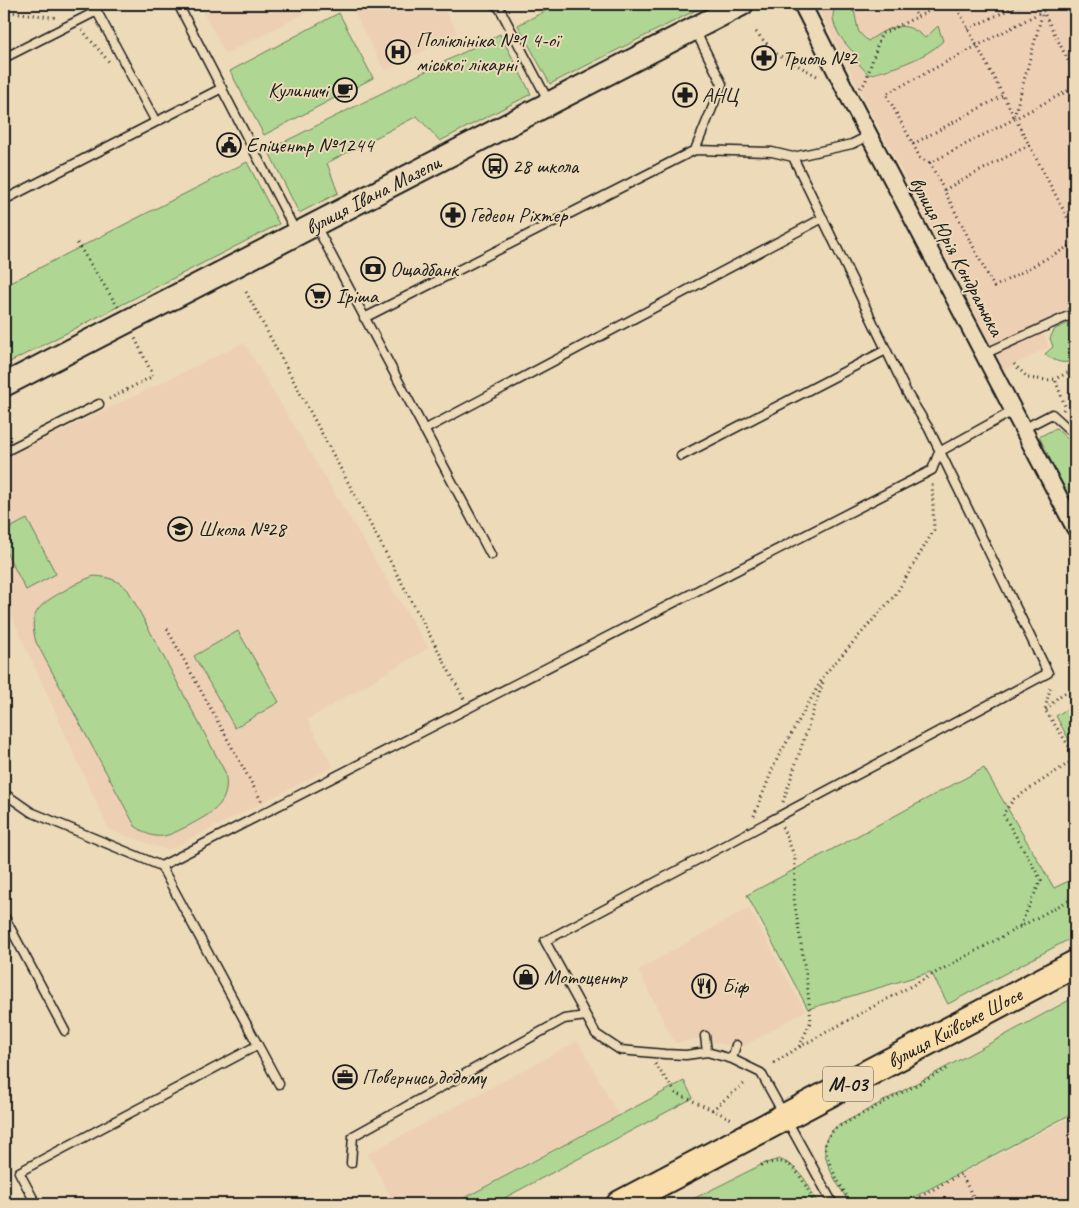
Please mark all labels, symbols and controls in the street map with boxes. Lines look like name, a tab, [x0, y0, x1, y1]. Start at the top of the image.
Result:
place label: Поліклініка №1 4-ої міської лікарні	[416, 27, 563, 77]
hospital icon: Поліклініка №1 4-ої міської лікарні	[385, 39, 411, 65]
pharmacy icon: Триоль №2	[751, 45, 777, 71]
place label: Триоль №2	[782, 45, 859, 71]
place label: Кулиничі	[268, 77, 331, 103]
cafe icon: Кулиничі	[332, 77, 358, 103]
pharmacy icon: АНЦ	[672, 82, 698, 108]
place label: АНЦ	[702, 82, 740, 108]
public building icon: Епіцентр №1244	[216, 132, 242, 158]
place label: Епіцентр №1244	[246, 132, 376, 158]
street label: вулиця Івана Мазепи	[300, 148, 447, 240]
bus stop icon: 28 школа	[482, 153, 508, 179]
place label: 28 школа	[512, 153, 580, 179]
street label: вулиця Юрія Кондратюка	[904, 172, 1011, 342]
pharmacy icon: Гедеон Ріхтер	[440, 202, 466, 228]
place label: Гедеон Ріхтер	[470, 202, 569, 228]
bank icon: Ощадбанк	[360, 256, 386, 282]
place label: Ощадбанк	[390, 256, 460, 282]
supermarket icon: Іріша	[305, 283, 331, 309]
place label: Іріша	[336, 283, 380, 309]
school or university icon: Школа №28	[167, 516, 193, 542]
place label: Школа №28	[198, 516, 288, 542]
shop icon: Мотоцентр	[513, 964, 539, 990]
place label: Мотоцентр	[544, 964, 628, 990]
restaurant icon: Біф	[691, 973, 717, 999]
place label: Біф	[722, 973, 750, 999]
street label: вулиця Київське Шосе	[882, 981, 1027, 1074]
office icon: Повернись додому	[332, 1064, 358, 1090]
place label: Повернись додому	[362, 1064, 487, 1090]
road number: М-03	[823, 1066, 873, 1102]

